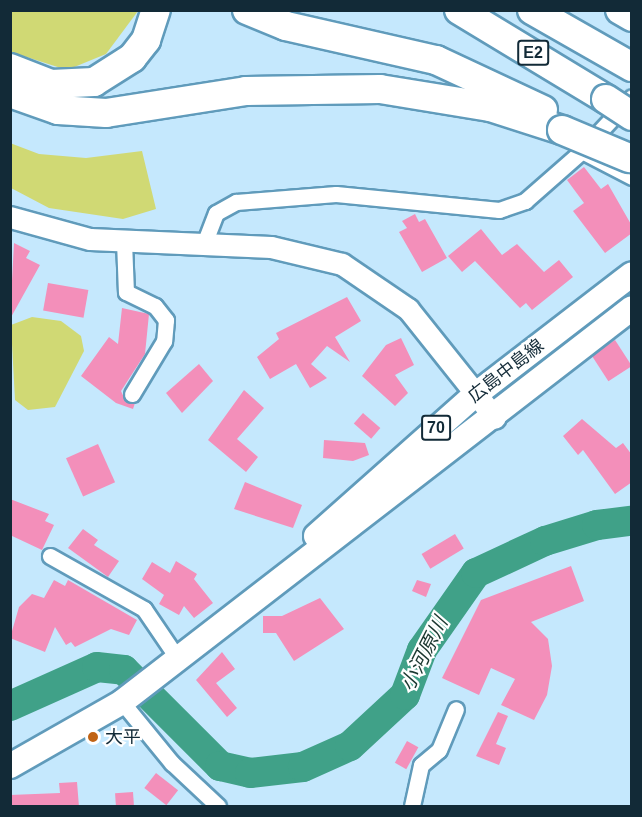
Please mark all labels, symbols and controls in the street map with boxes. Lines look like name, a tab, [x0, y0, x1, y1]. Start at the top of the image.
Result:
road number: E2	[516, 40, 550, 66]
street label: 広島中島線	[464, 335, 548, 407]
road number: 70	[421, 415, 451, 441]
water label: 小河原川	[395, 613, 453, 695]
place label: 大平	[105, 726, 141, 748]
marker: 大平	[86, 730, 100, 744]

